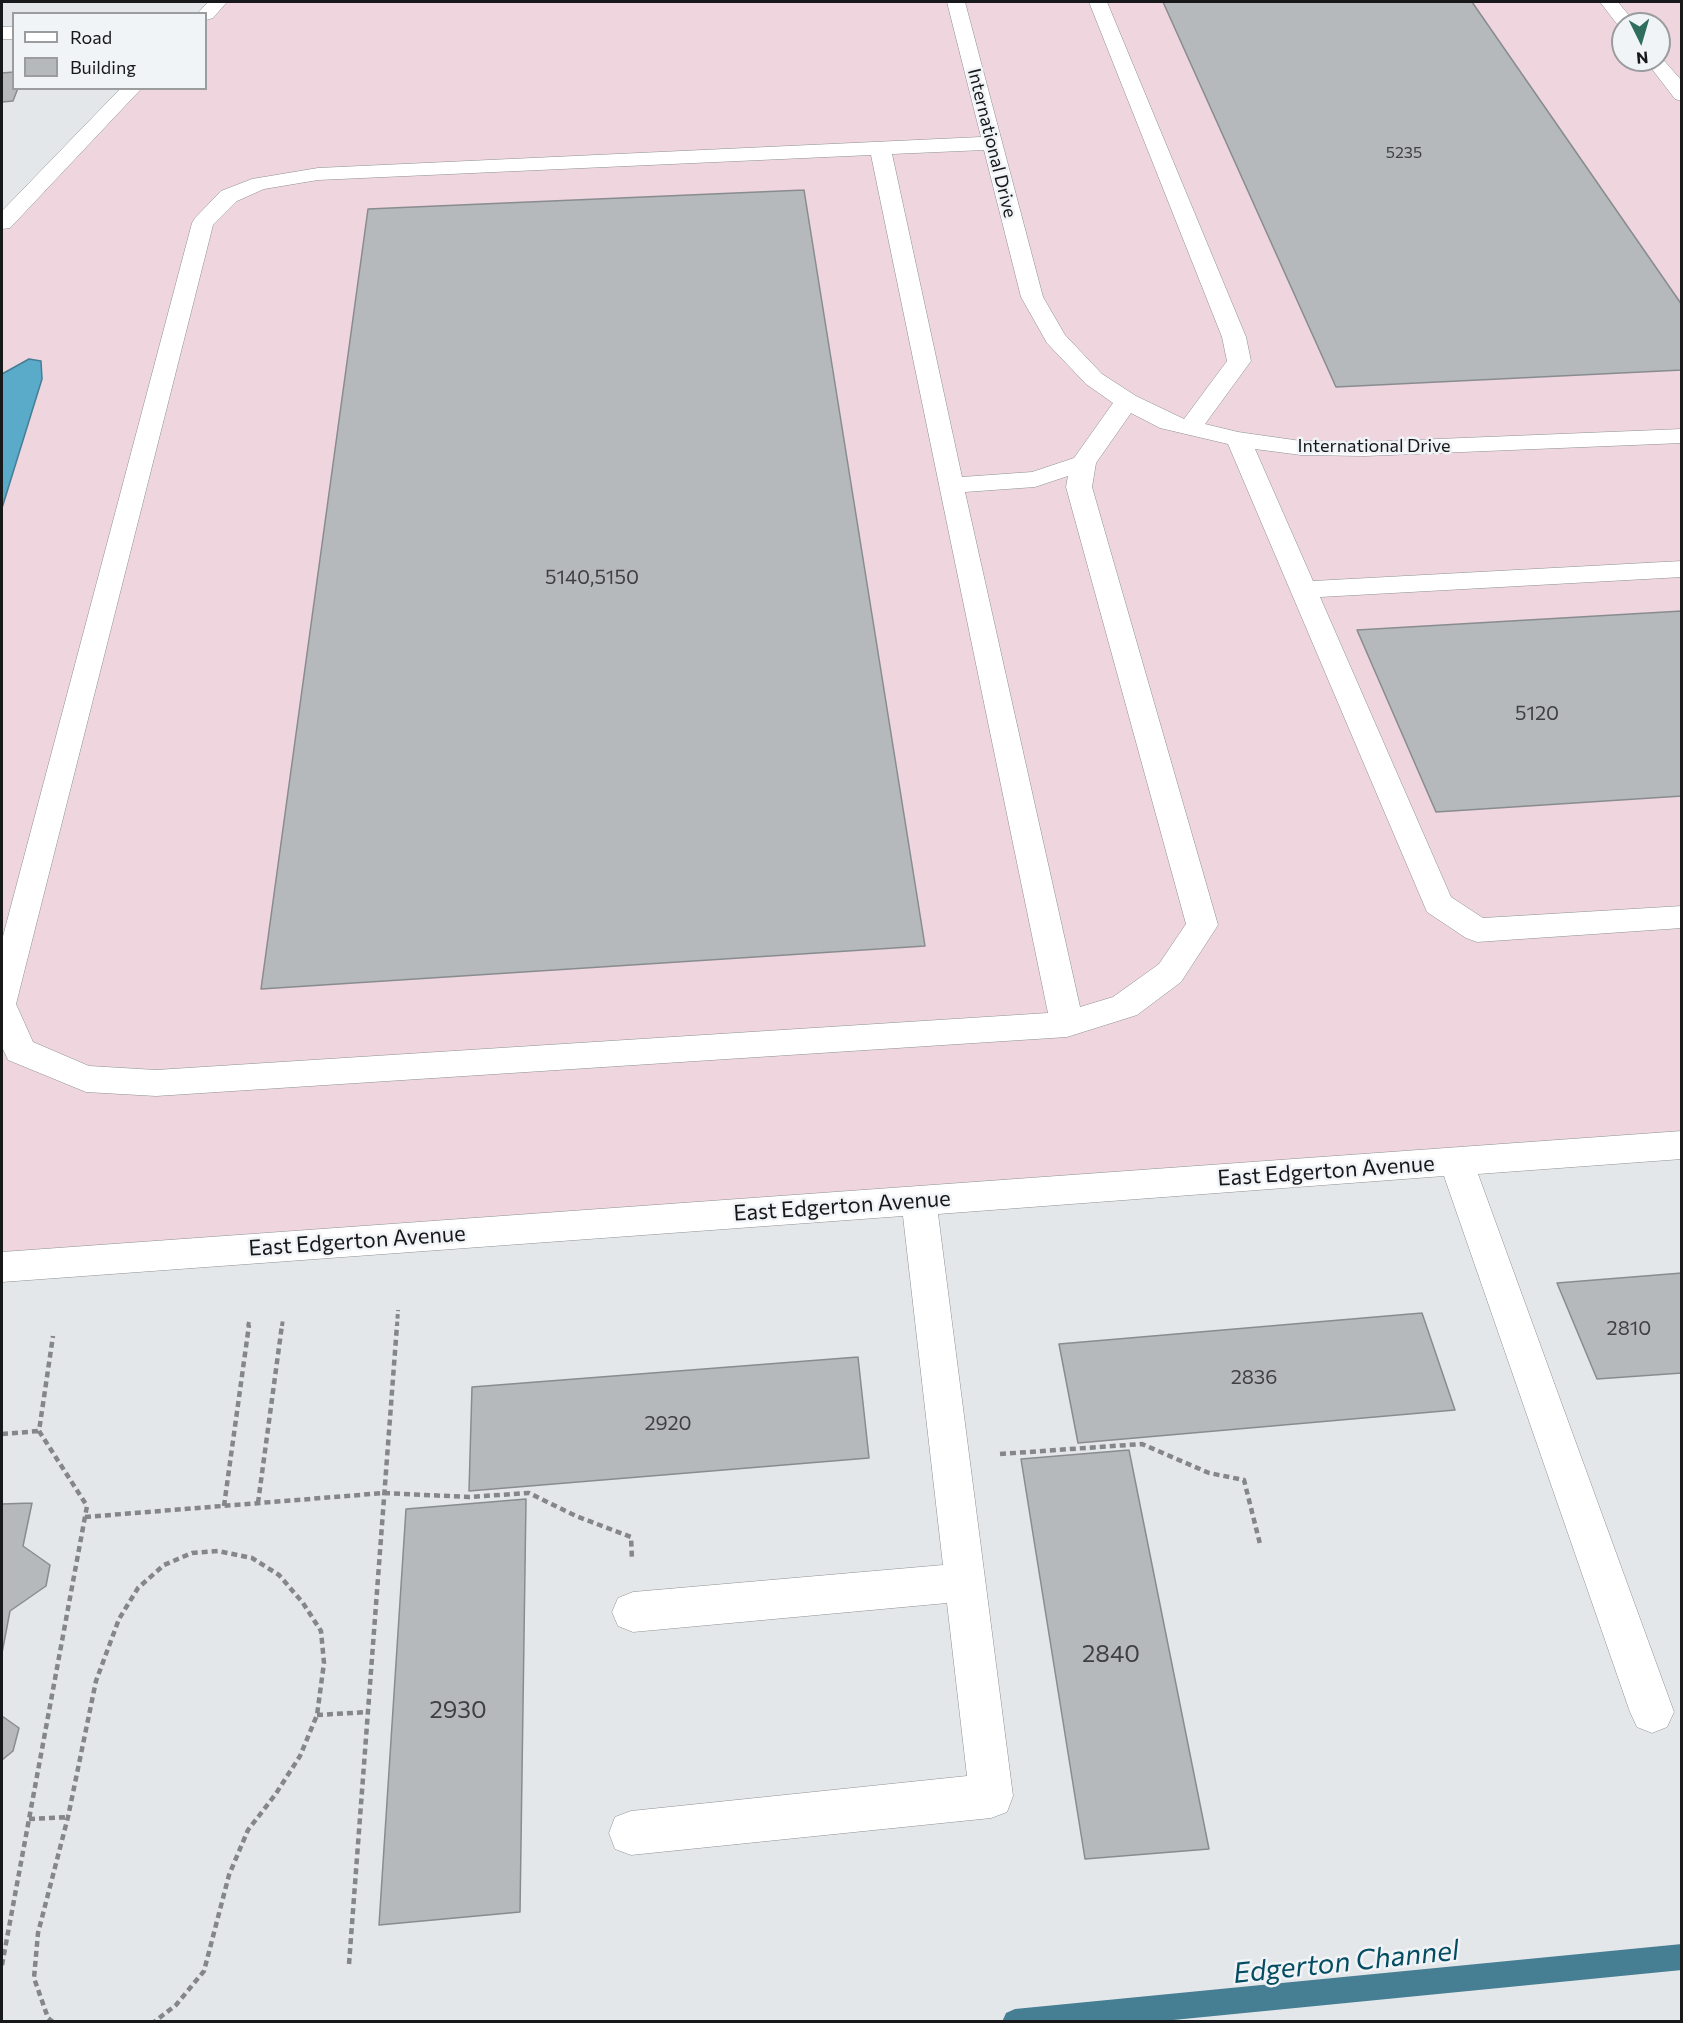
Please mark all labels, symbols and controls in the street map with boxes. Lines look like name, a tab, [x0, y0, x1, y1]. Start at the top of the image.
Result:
legend	[12, 12, 207, 90]
north arrow	[1611, 12, 1671, 72]
text: Road	[70, 26, 112, 48]
text: N	[1636, 48, 1649, 68]
text: Building	[70, 56, 136, 78]
street label: International Drive	[963, 66, 1021, 220]
house number: 5235	[1386, 143, 1422, 163]
street label: International Drive	[1298, 435, 1450, 457]
house number: 5140,5150	[545, 565, 639, 589]
house number: 5120	[1515, 701, 1559, 725]
street label: East Edgerton Avenue	[1216, 1150, 1436, 1192]
street label: East Edgerton Avenue	[732, 1185, 952, 1227]
street label: East Edgerton Avenue	[247, 1220, 467, 1262]
house number: 2810	[1607, 1316, 1651, 1340]
house number: 2836	[1231, 1365, 1277, 1389]
house number: 2920	[644, 1411, 692, 1435]
house number: 2840	[1082, 1640, 1140, 1668]
house number: 2930	[429, 1696, 487, 1724]
water label: Edgerton Channel	[1231, 1933, 1461, 1991]

